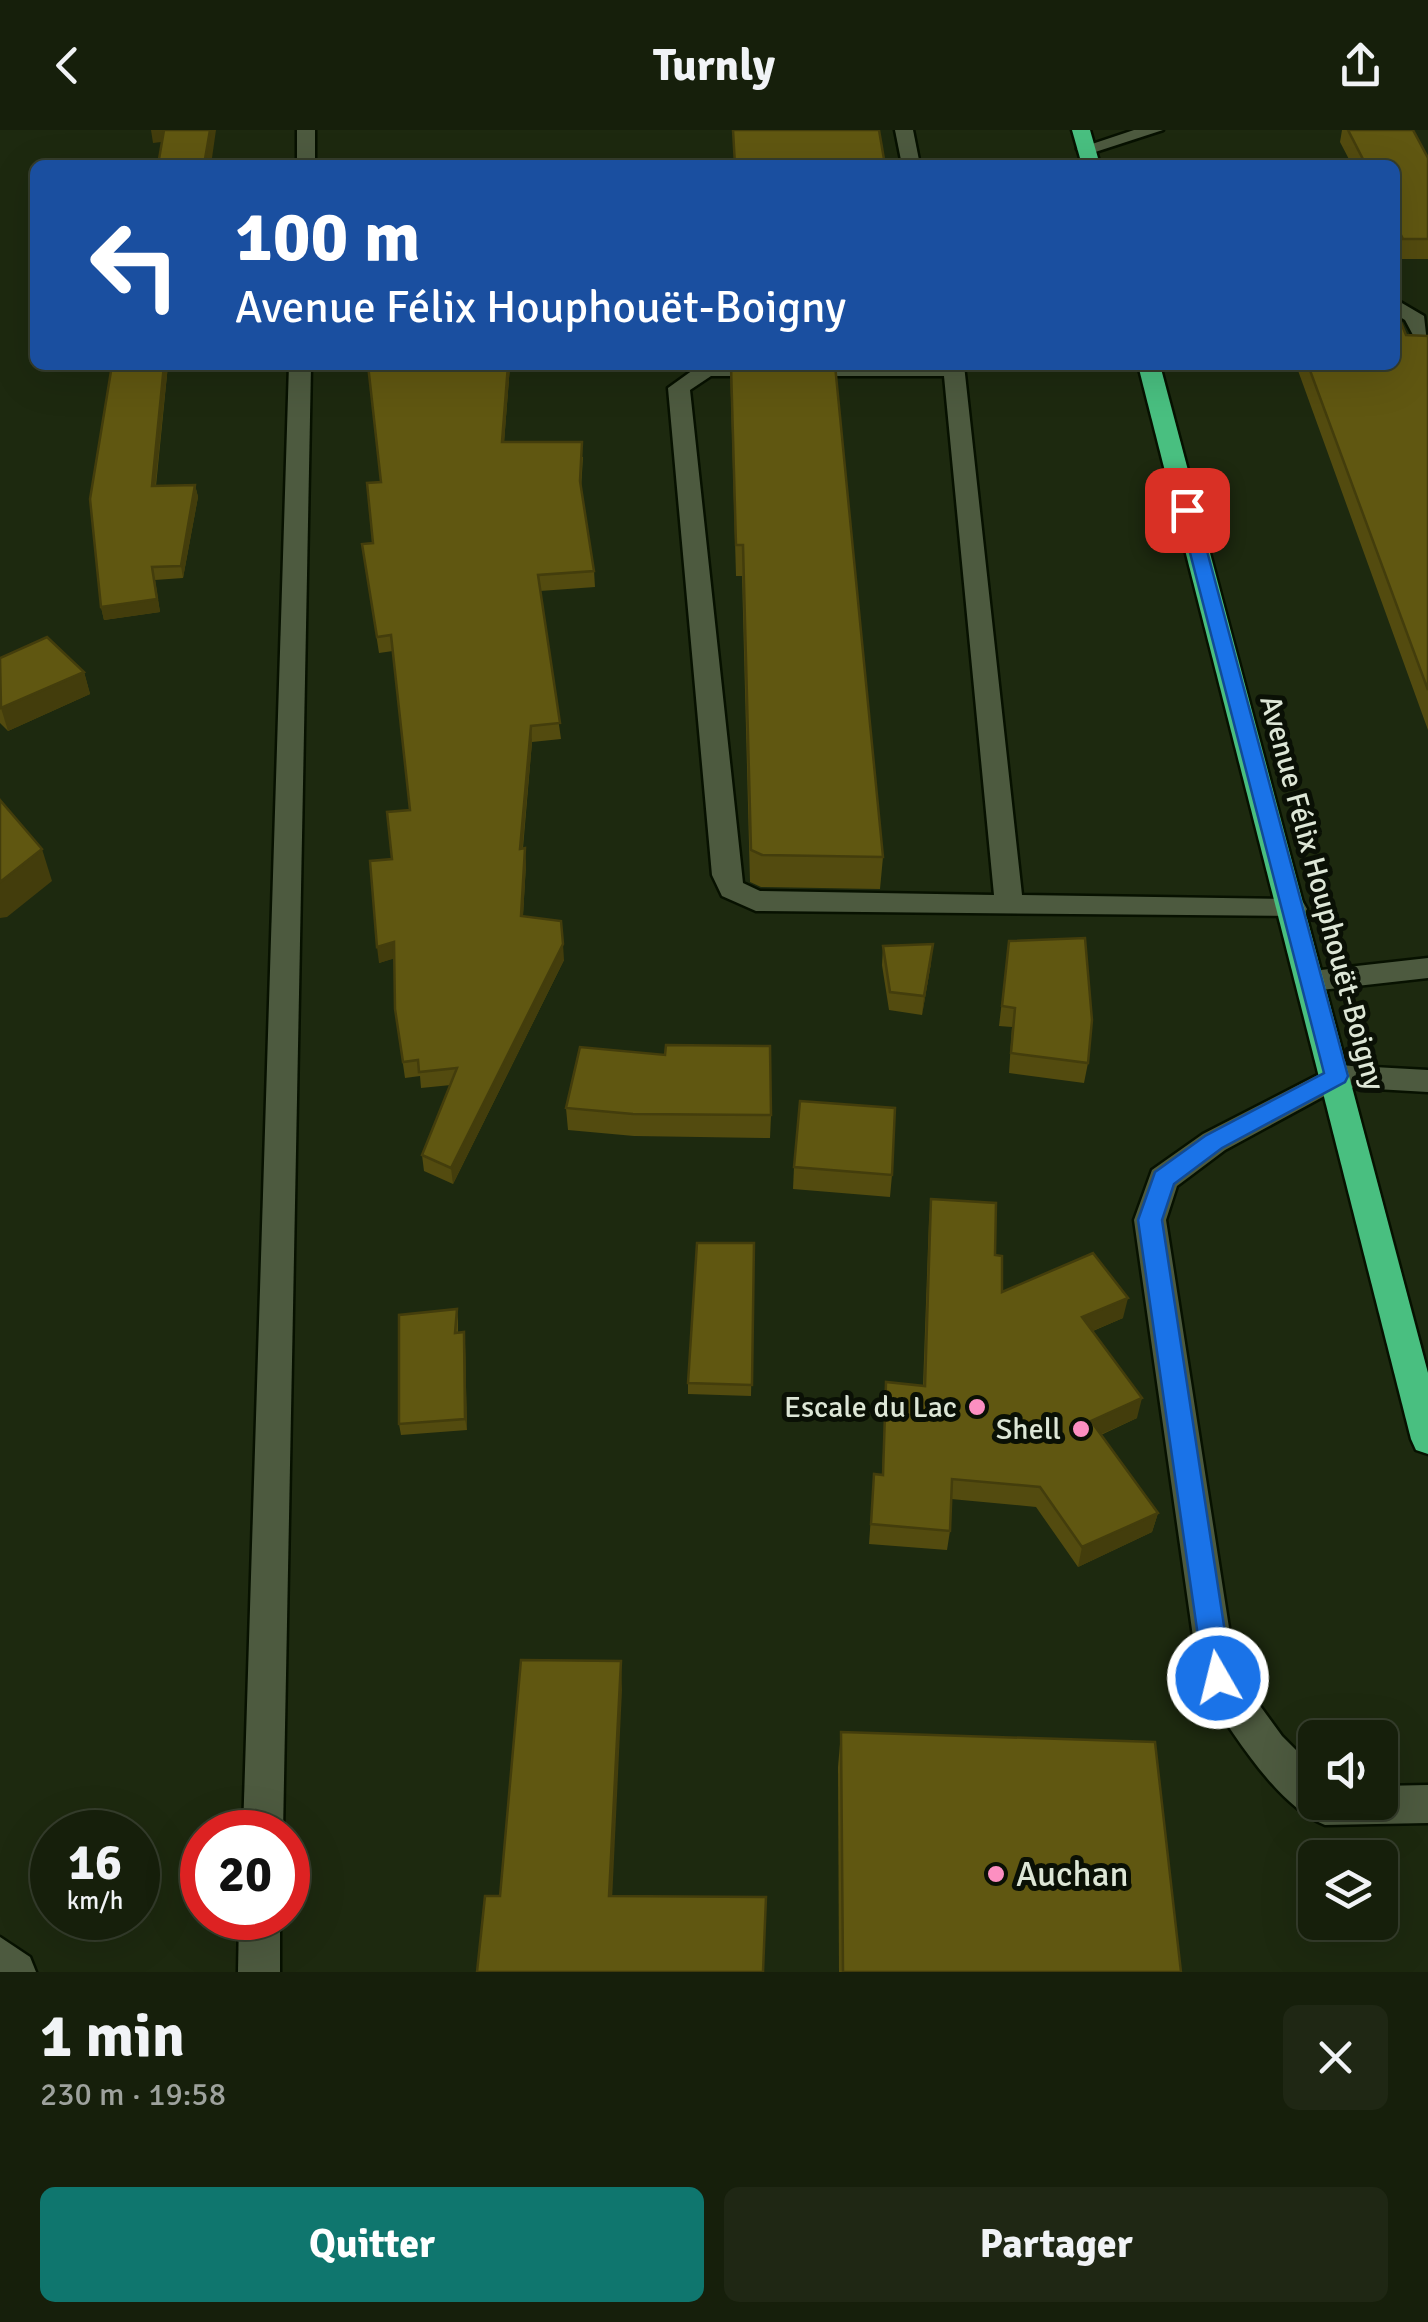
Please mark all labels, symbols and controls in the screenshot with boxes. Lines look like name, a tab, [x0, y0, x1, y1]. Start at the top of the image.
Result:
icon: back	[40, 38, 95, 93]
text: Turnly	[653, 38, 775, 93]
icon: share	[1333, 38, 1388, 93]
text: 100 m	[235, 194, 420, 280]
icon: left	[70, 200, 200, 330]
text: Avenue Félix Houphouët-Boigny	[235, 280, 846, 335]
pin	[1145, 468, 1230, 553]
icon: arrive	[1160, 483, 1215, 538]
street label: Avenue Félix Houphouët-Boigny	[1251, 691, 1393, 1095]
place label: Escale du Lac	[784, 1389, 957, 1426]
marker: Escale du Lac	[966, 1396, 988, 1418]
place label: Shell	[996, 1411, 1061, 1448]
marker: Shell	[1070, 1418, 1092, 1440]
position arrow	[1166, 1626, 1270, 1730]
map controls	[1298, 1720, 1398, 1940]
button: sound	[1298, 1720, 1398, 1820]
speed limit sign: 20	[180, 1810, 310, 1940]
text: 16	[68, 1832, 122, 1894]
button: layers	[1298, 1840, 1398, 1940]
place label: Auchan	[1016, 1853, 1129, 1896]
marker: Auchan	[985, 1863, 1007, 1885]
text: km/h	[67, 1885, 123, 1916]
text: 1 min	[40, 2000, 185, 2074]
button: close	[1283, 2005, 1388, 2110]
text: 230 m · 19:58	[40, 2075, 226, 2114]
button: Quitter	[40, 2187, 704, 2302]
button: Partager	[724, 2187, 1388, 2302]

